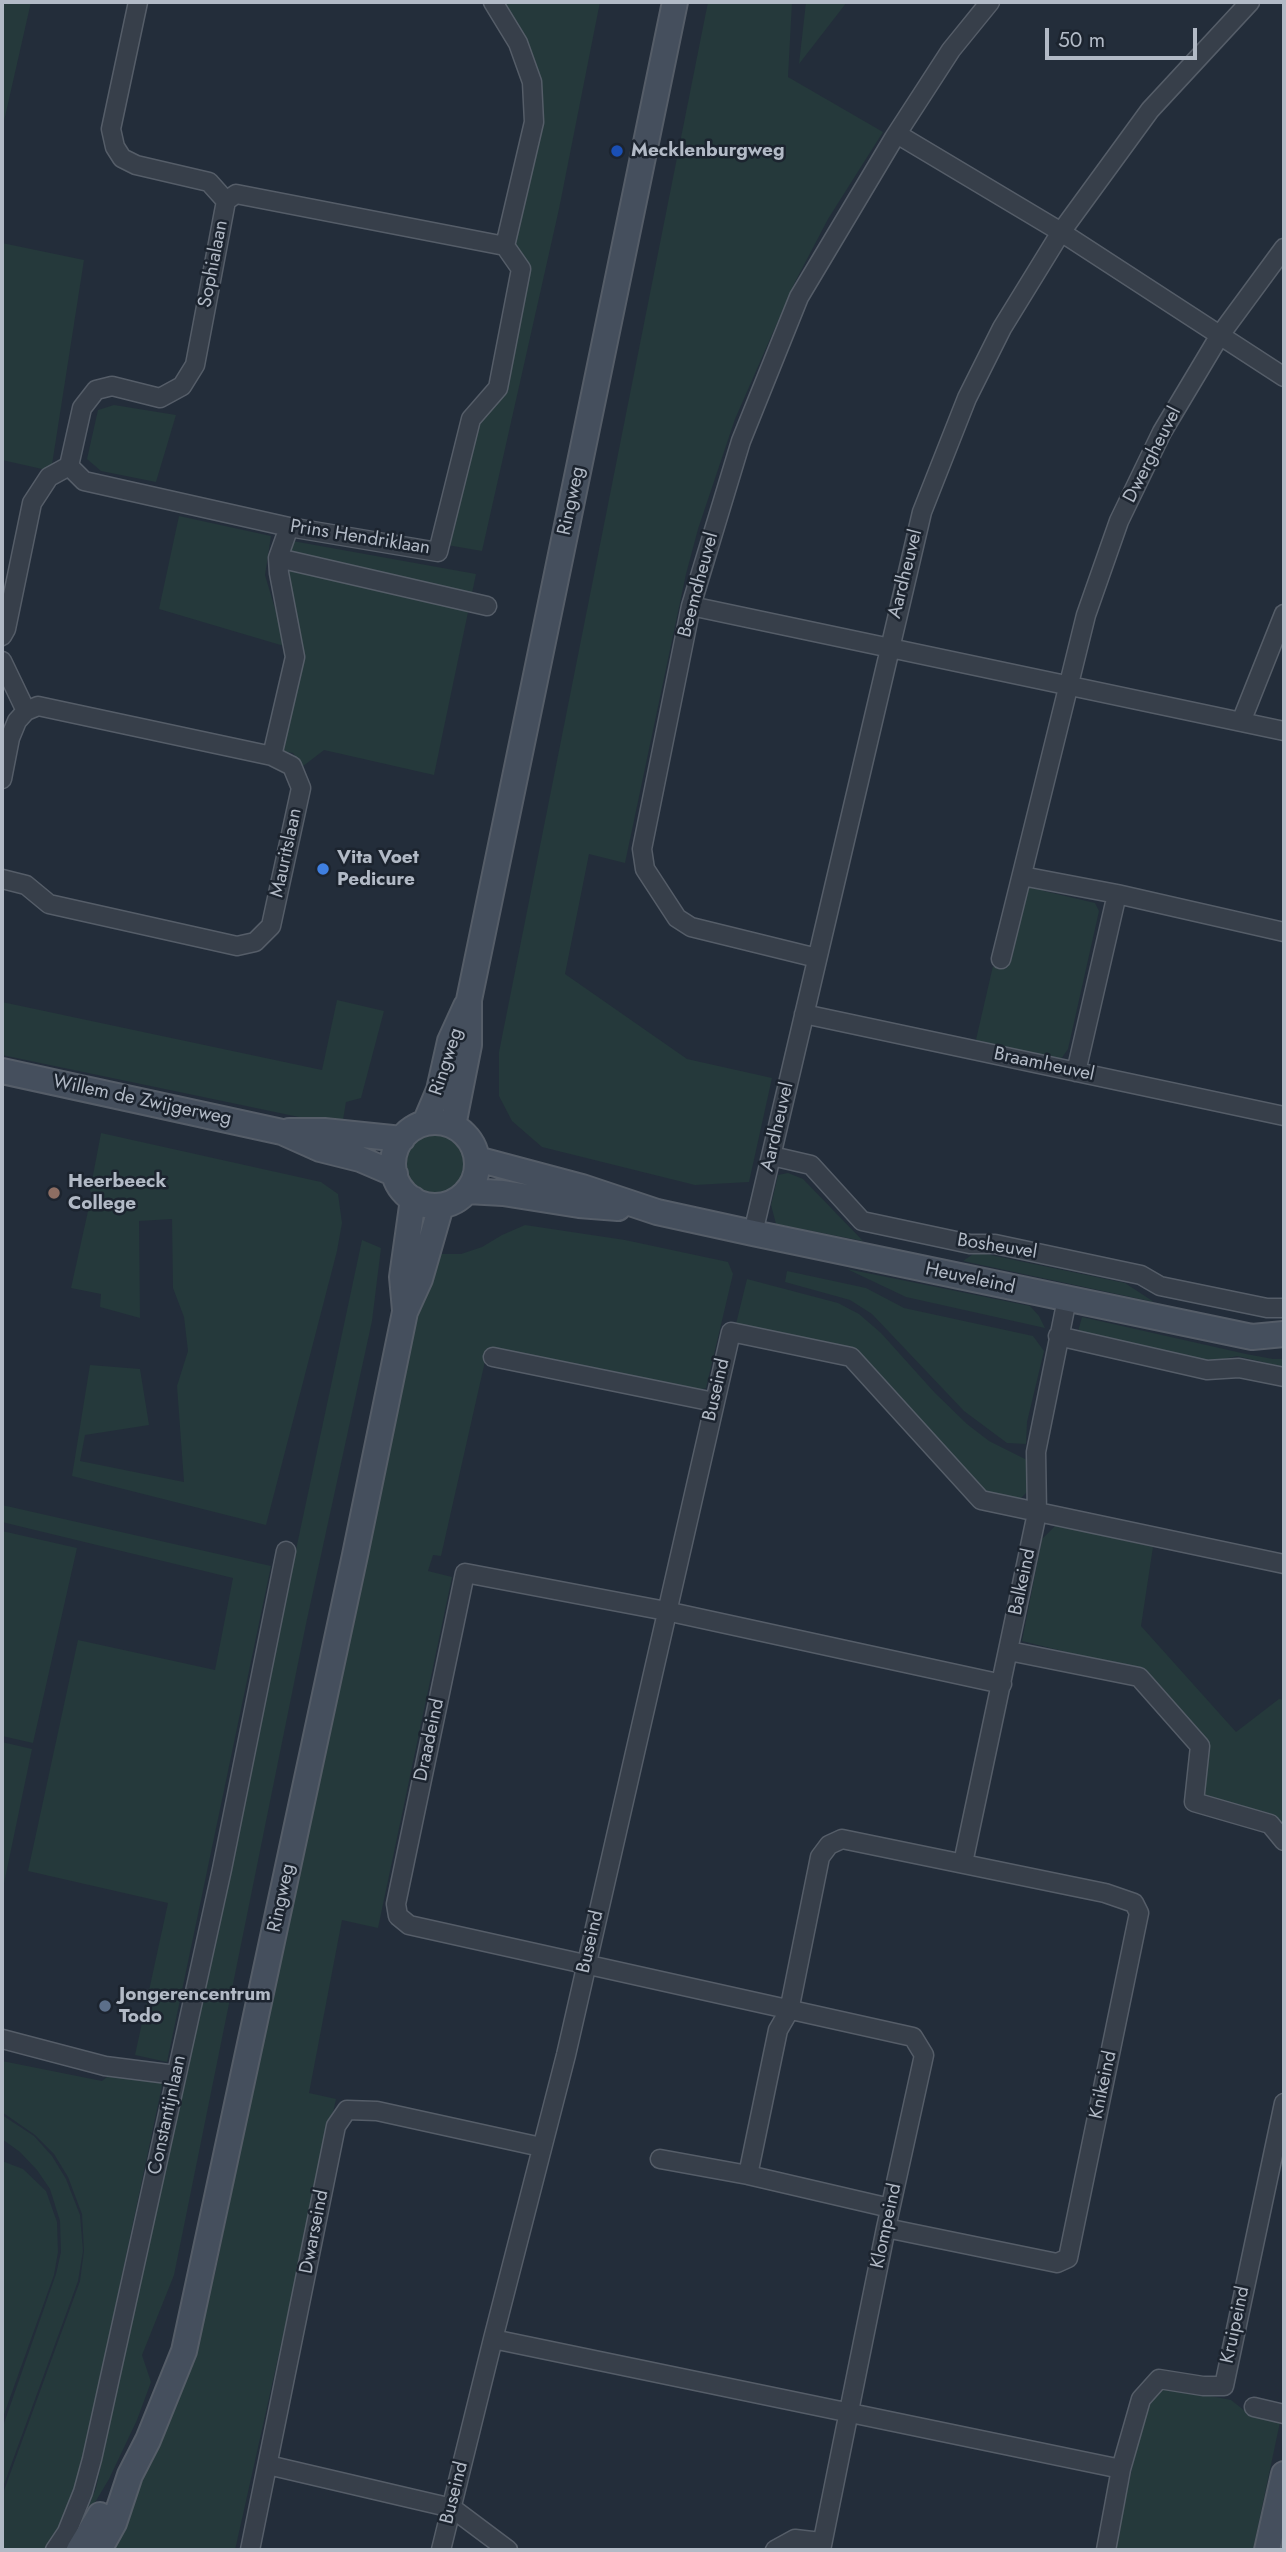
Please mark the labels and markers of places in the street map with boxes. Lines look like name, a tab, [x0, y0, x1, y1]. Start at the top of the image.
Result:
place label: Mecklenburgweg	[631, 140, 785, 162]
marker: Mecklenburgweg	[609, 143, 625, 159]
place label: Vita Voet Pedicure	[337, 847, 419, 891]
marker: Vita Voet Pedicure	[315, 861, 331, 877]
place label: Heerbeeck College	[68, 1171, 166, 1215]
marker: Heerbeeck College	[46, 1185, 62, 1201]
place label: Jongerencentrum Todo	[119, 1984, 271, 2028]
marker: Jongerencentrum Todo	[97, 1998, 113, 2014]

